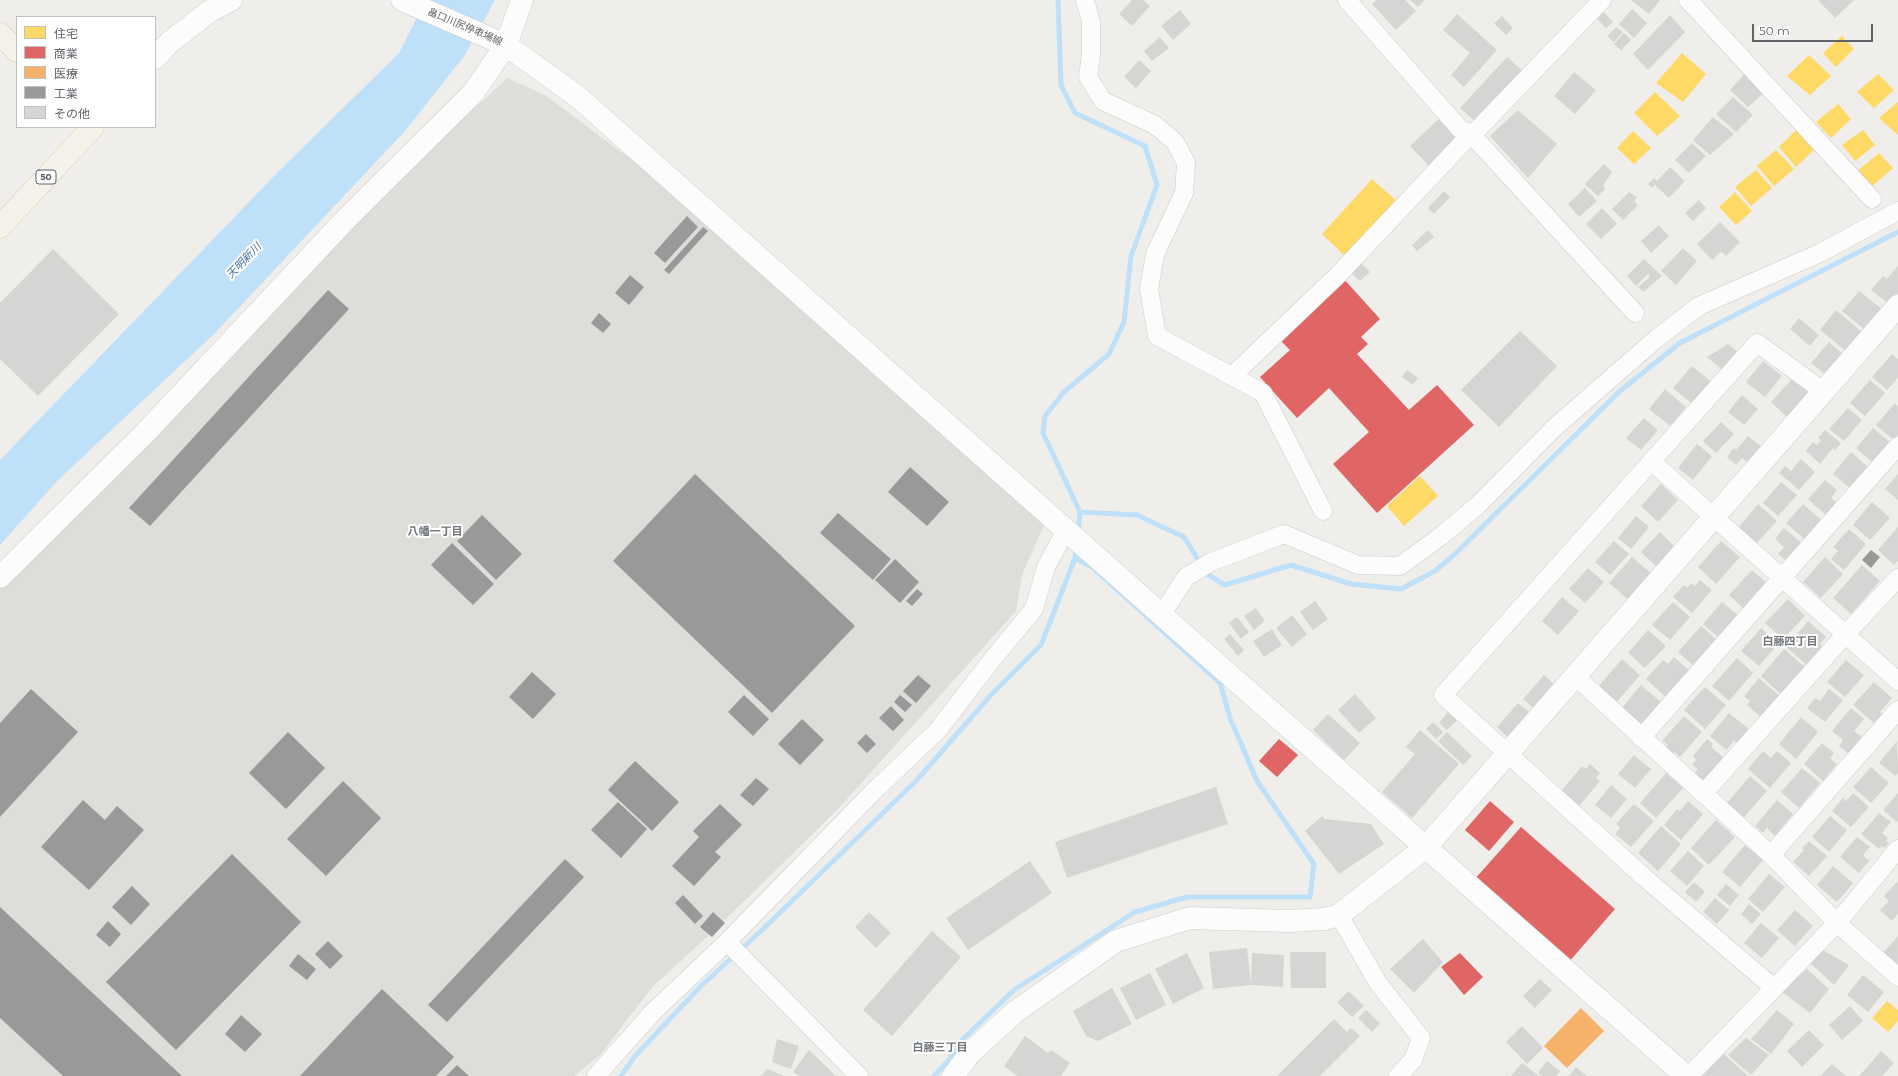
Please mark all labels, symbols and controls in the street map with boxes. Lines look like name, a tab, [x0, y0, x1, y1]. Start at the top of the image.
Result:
street label: 畠口川尻停車場線	[426, 6, 504, 48]
legend	[16, 16, 156, 128]
scale bar	[1754, 16, 1875, 42]
text: 50 m	[1759, 23, 1790, 38]
text: 住宅	[54, 26, 78, 41]
text: 商業	[54, 46, 78, 61]
text: 医療	[54, 66, 78, 81]
text: 工業	[54, 86, 78, 101]
text: その他	[54, 106, 90, 121]
road number: 50	[36, 170, 56, 184]
water label: 天明新川	[224, 241, 264, 281]
district label: 八幡一丁目	[408, 525, 462, 539]
district label: 白藤四丁目	[1763, 635, 1817, 649]
district label: 白藤三丁目	[913, 1041, 967, 1055]

